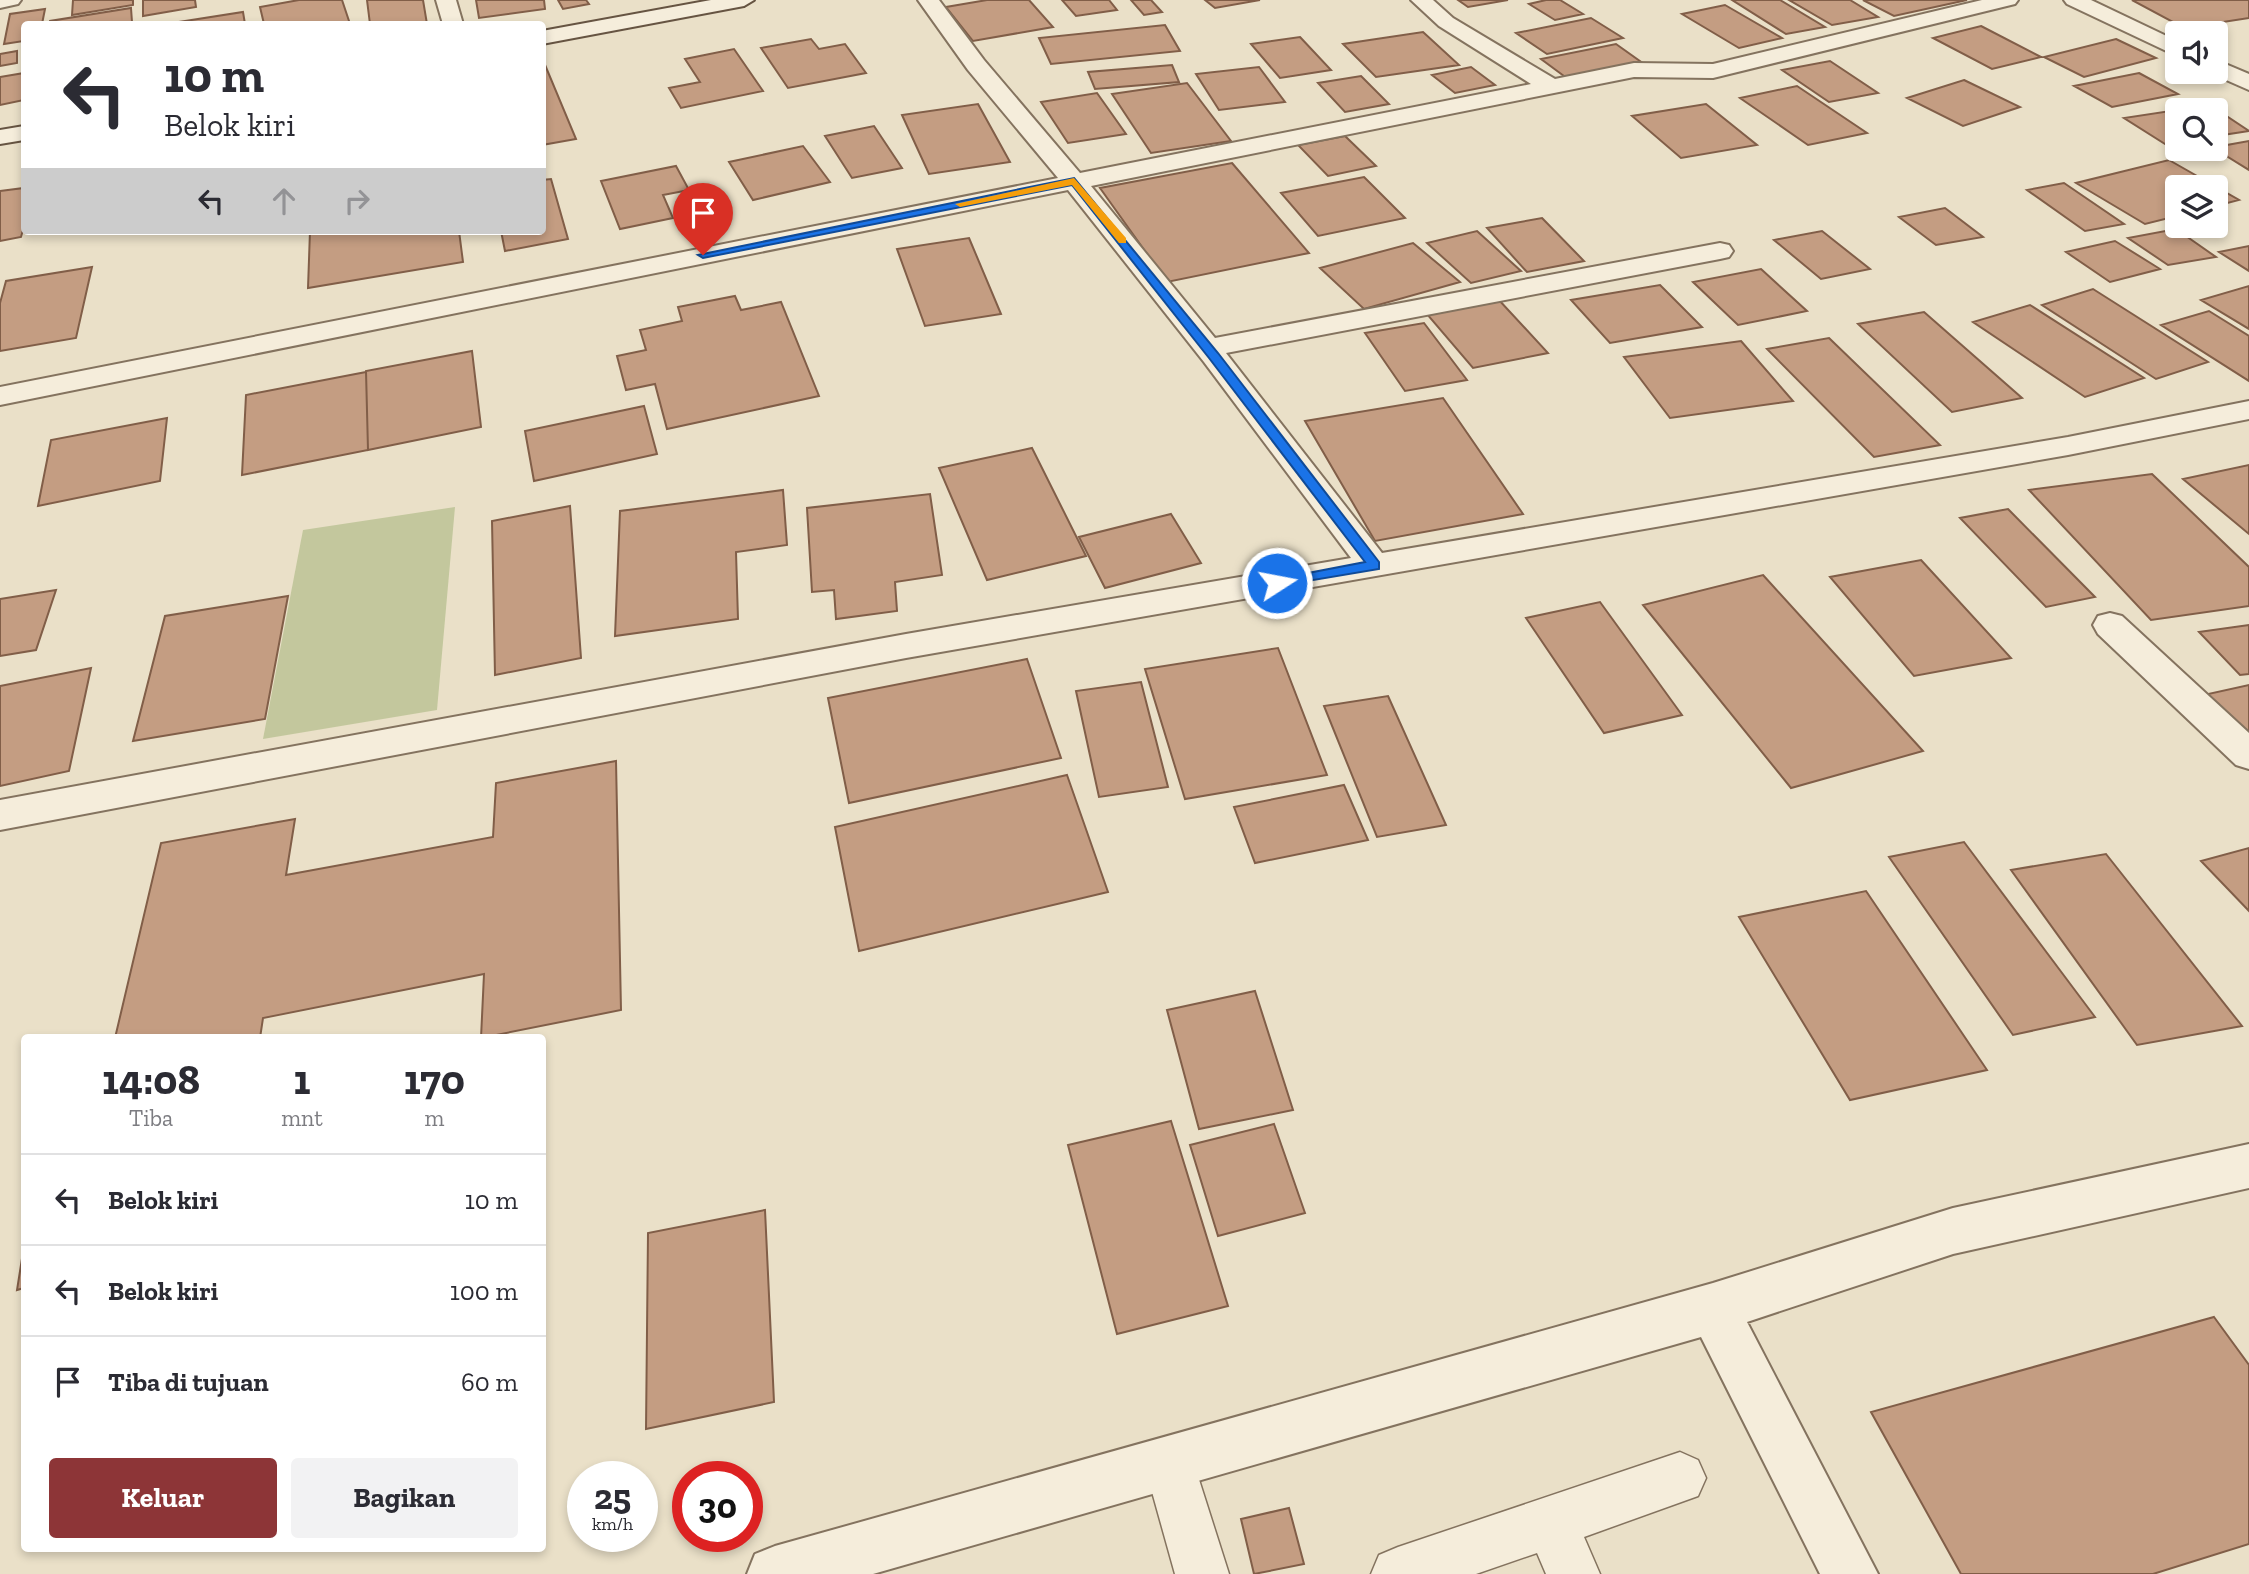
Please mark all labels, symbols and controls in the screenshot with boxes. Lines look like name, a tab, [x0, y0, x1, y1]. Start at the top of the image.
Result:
map controls	[2165, 21, 2228, 238]
button: sound	[2165, 21, 2228, 84]
text: 10 m	[164, 46, 264, 105]
icon: left	[49, 49, 140, 140]
button: search	[2165, 98, 2228, 161]
text: Belok kiri	[164, 106, 295, 144]
button: layers	[2165, 175, 2228, 238]
icon: left	[192, 182, 230, 220]
icon: ahead	[265, 182, 303, 220]
icon: right	[338, 182, 376, 220]
pin	[673, 183, 733, 255]
icon: arrive	[684, 194, 722, 232]
position arrow	[1240, 546, 1314, 620]
text: 14:08	[102, 1054, 200, 1105]
text: 1	[294, 1054, 310, 1105]
text: 170	[404, 1054, 465, 1105]
text: Tiba	[129, 1104, 173, 1132]
text: mnt	[281, 1104, 323, 1132]
text: m	[424, 1104, 444, 1132]
icon: left	[49, 1181, 87, 1219]
text: Belok kiri	[108, 1184, 218, 1216]
text: 10 m	[465, 1184, 518, 1216]
icon: left	[49, 1272, 87, 1310]
text: Belok kiri	[108, 1275, 218, 1307]
text: 100 m	[450, 1275, 518, 1307]
icon: arrive	[49, 1363, 87, 1401]
text: Tiba di tujuan	[108, 1366, 269, 1398]
text: 60 m	[461, 1366, 518, 1398]
button: Keluar	[49, 1458, 277, 1538]
button: Bagikan	[291, 1458, 518, 1538]
speed limit sign: 30	[672, 1461, 763, 1552]
text: 25	[594, 1476, 631, 1518]
text: km/h	[592, 1513, 633, 1535]

